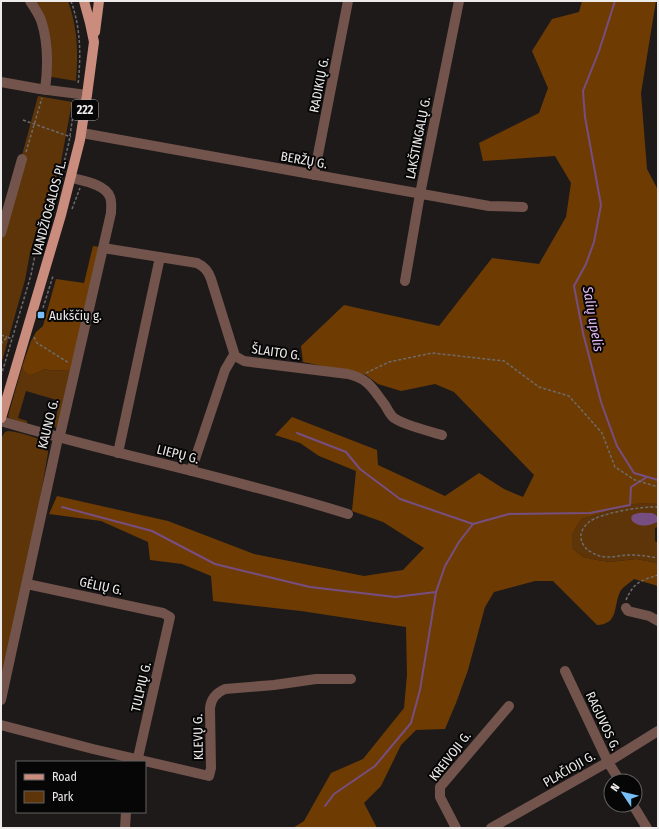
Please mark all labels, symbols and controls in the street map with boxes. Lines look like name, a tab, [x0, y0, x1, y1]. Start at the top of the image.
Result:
street label: RADIKIŲ G.	[306, 56, 332, 114]
street label: LAKŠTINGALŲ G.	[403, 95, 433, 180]
road number: 222	[72, 100, 98, 120]
street label: BERŽŲ G.	[279, 149, 329, 172]
street label: VANDŽIOGALOS PL.	[29, 158, 69, 258]
water label: Salių upelis	[579, 284, 607, 353]
place label: Aukščių g.	[49, 308, 102, 323]
marker: Aukščių g.	[36, 310, 46, 320]
street label: ŠLAITO G.	[250, 341, 302, 363]
street label: KAUNO G.	[35, 397, 61, 450]
street label: LIEPŲ G.	[155, 442, 201, 467]
street label: GĖLIŲ G.	[78, 574, 124, 598]
street label: TULPIŲ G.	[128, 660, 154, 713]
street label: RAGUVOS G.	[583, 689, 623, 753]
street label: KLEVŲ G.	[190, 714, 206, 760]
street label: KREIVOJI G.	[426, 728, 474, 784]
street label: PLAČIOJI G.	[540, 748, 598, 790]
legend	[16, 761, 146, 813]
text: Road	[52, 770, 77, 784]
north arrow	[603, 773, 643, 813]
text: N	[608, 781, 622, 794]
text: Park	[52, 790, 74, 804]

